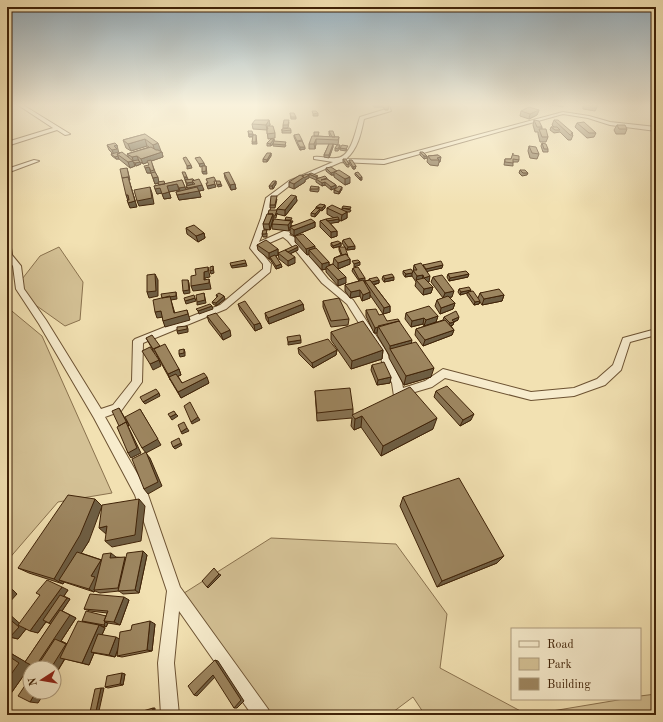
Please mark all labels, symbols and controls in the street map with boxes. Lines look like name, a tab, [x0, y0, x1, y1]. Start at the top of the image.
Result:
legend	[511, 628, 641, 700]
text: Road	[547, 639, 574, 651]
text: Park	[547, 659, 572, 671]
north arrow	[22, 660, 62, 700]
text: N	[27, 676, 40, 687]
text: Building	[547, 679, 591, 691]

